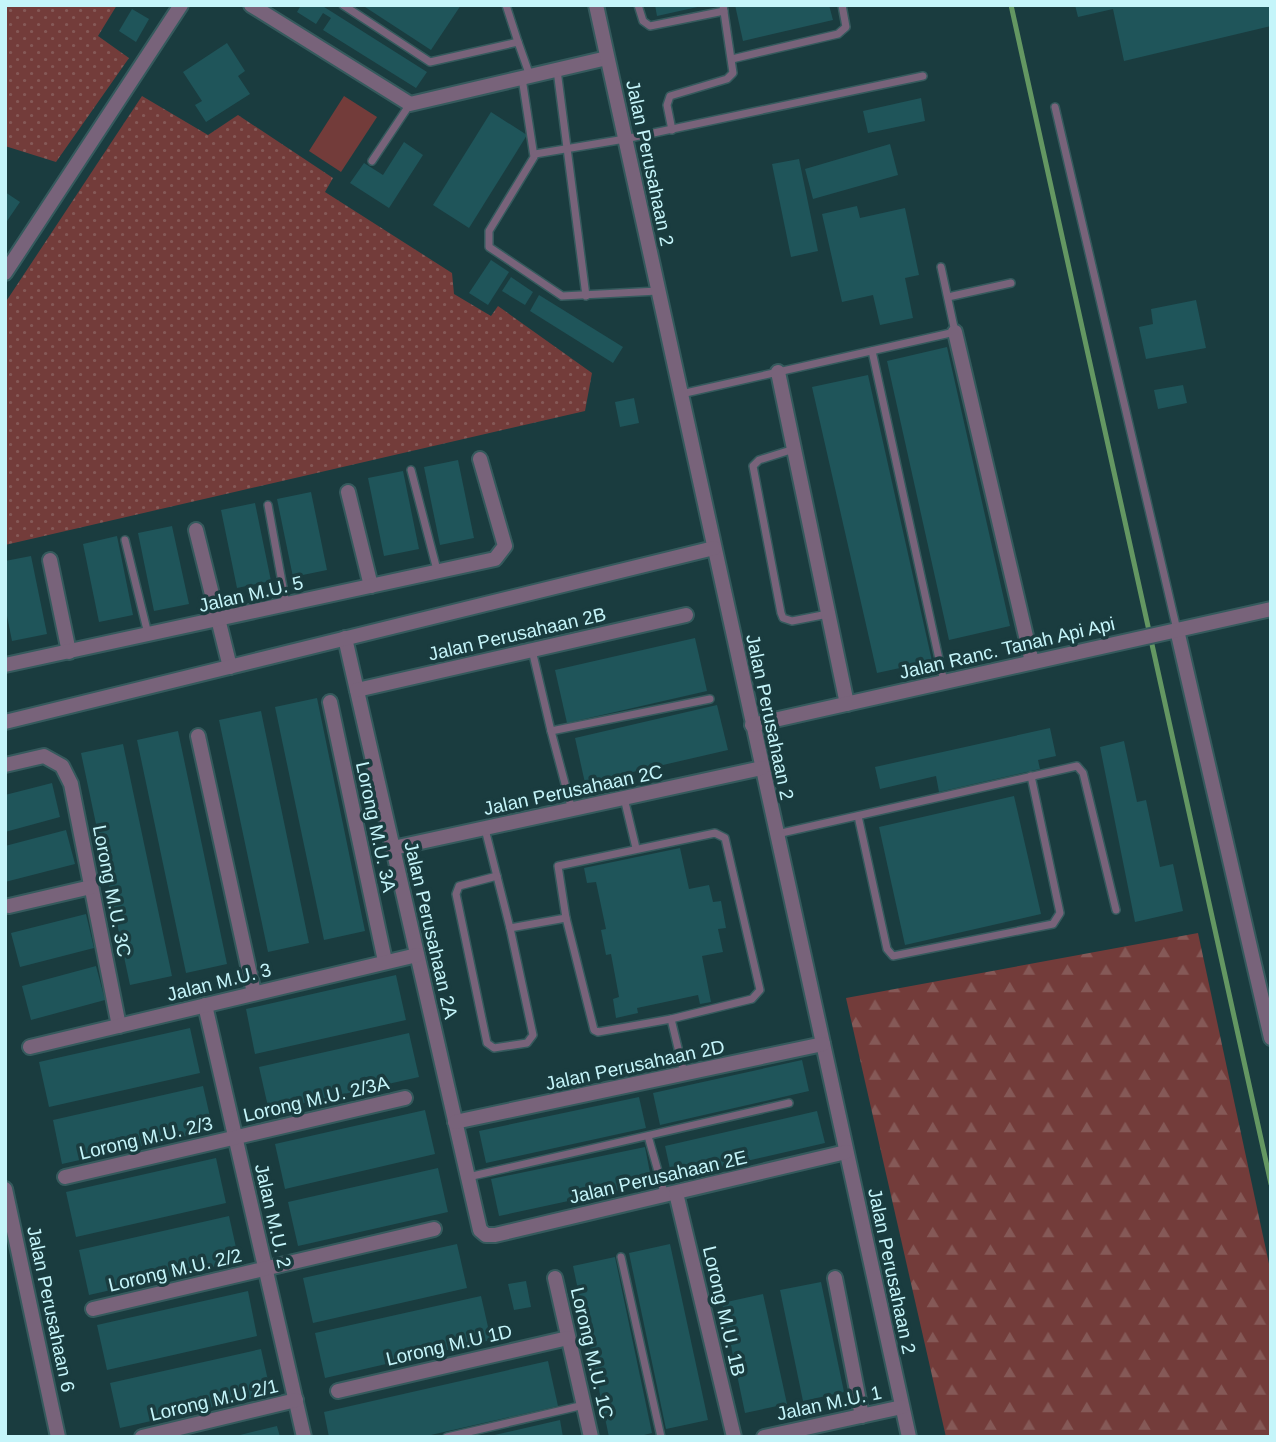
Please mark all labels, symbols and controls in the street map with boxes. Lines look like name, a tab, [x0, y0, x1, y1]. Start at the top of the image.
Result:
street label: Jalan Perusahaan 2	[622, 78, 678, 248]
street label: Jalan M.U. 5	[197, 572, 305, 616]
street label: Jalan Perusahaan 2B	[426, 603, 608, 665]
street label: Jalan Ranc. Tanah Api Api	[897, 613, 1117, 683]
street label: Jalan Perusahaan 2	[742, 632, 798, 802]
street label: Lorong M.U. 3A	[352, 760, 400, 895]
street label: Jalan Perusahaan 2C	[481, 761, 665, 819]
street label: Lorong M.U. 3C	[89, 823, 135, 959]
street label: Jalan Perusahaan 2A	[400, 839, 462, 1021]
street label: Jalan M.U. 3	[165, 959, 273, 1005]
street label: Jalan Perusahaan 2D	[543, 1036, 727, 1094]
street label: Lorong M.U. 2/3A	[241, 1072, 391, 1126]
street label: Lorong M.U. 2/3	[77, 1112, 215, 1164]
street label: Jalan Perusahaan 2E	[567, 1146, 749, 1208]
street label: Jalan M.U. 2	[251, 1162, 295, 1270]
street label: Jalan Perusahaan 2	[864, 1186, 920, 1356]
street label: Jalan Perusahaan 6	[23, 1224, 79, 1394]
street label: Lorong M.U. 2/2	[106, 1244, 244, 1296]
street label: Lorong M.U. 1B	[699, 1244, 749, 1378]
street label: Lorong M.U. 1C	[567, 1285, 617, 1421]
street label: Lorong M.U 1D	[384, 1320, 514, 1370]
street label: Lorong M.U 2/1	[148, 1375, 280, 1425]
street label: Jalan M.U. 1	[775, 1382, 883, 1424]

